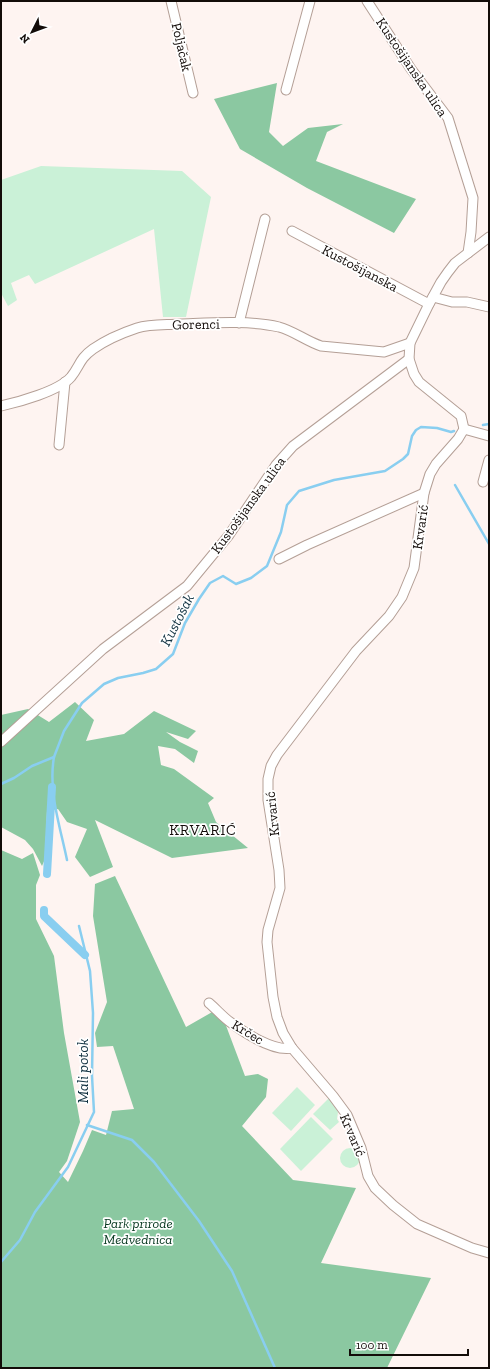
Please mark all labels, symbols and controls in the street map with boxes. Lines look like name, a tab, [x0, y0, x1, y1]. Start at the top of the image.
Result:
north arrow	[12, 12, 52, 52]
street label: Kustošijanska ulica	[372, 15, 451, 120]
street label: Poljačak	[168, 21, 196, 74]
text: N	[17, 30, 33, 46]
street label: Kustošijanska	[319, 241, 401, 296]
street label: Gorenci	[172, 316, 220, 333]
street label: Kustošijanska ulica	[208, 453, 289, 557]
street label: Krvarić	[409, 504, 432, 551]
water label: Kustošak	[156, 591, 198, 649]
street label: Krvarić	[262, 791, 283, 837]
district label: KRVARIĆ	[169, 821, 237, 839]
street label: Krčec	[229, 1016, 267, 1049]
water label: Mali potok	[74, 1038, 92, 1103]
street label: Krvarić	[336, 1111, 369, 1159]
park label: Park prirode Medvednica	[103, 1215, 173, 1248]
scale bar	[350, 1331, 468, 1357]
text: 100 m	[356, 1338, 388, 1352]

